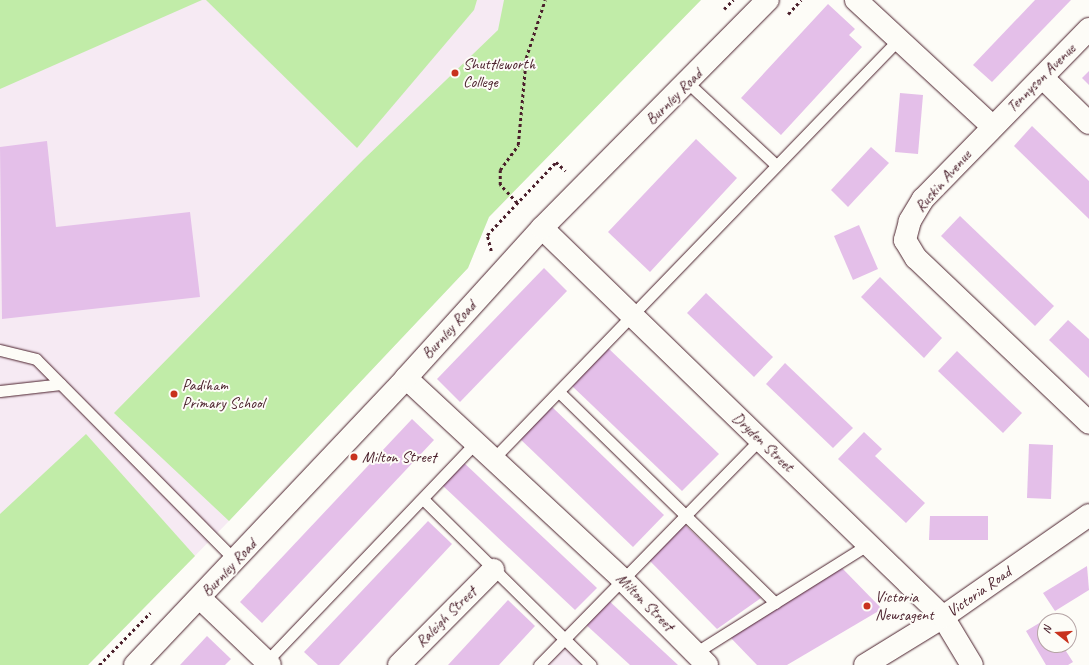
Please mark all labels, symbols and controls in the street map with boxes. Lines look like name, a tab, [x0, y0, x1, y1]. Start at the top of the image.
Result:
street label: Tennyson Avenue	[1002, 39, 1080, 117]
place label: Shuttleworth College	[463, 54, 535, 92]
street label: Burnley Road	[642, 65, 706, 129]
marker: Shuttleworth College	[450, 68, 460, 78]
street label: Ruskin Avenue	[911, 146, 975, 216]
street label: Burnley Road	[418, 297, 480, 363]
place label: Padiham Primary School	[182, 375, 264, 413]
marker: Padiham Primary School	[169, 389, 179, 399]
street label: Dryden Street	[728, 408, 798, 476]
place label: Milton Street	[362, 447, 436, 467]
marker: Milton Street	[349, 452, 359, 462]
street label: Burnley Road	[198, 535, 260, 601]
street label: Victoria Road	[943, 563, 1015, 621]
street label: Milton Street	[612, 569, 678, 635]
street label: Raleigh Street	[412, 583, 480, 651]
place label: Victoria Newsagent	[875, 587, 933, 625]
marker: Victoria Newsagent	[862, 601, 872, 611]
north arrow	[1037, 613, 1077, 653]
text: N	[1039, 624, 1054, 635]

